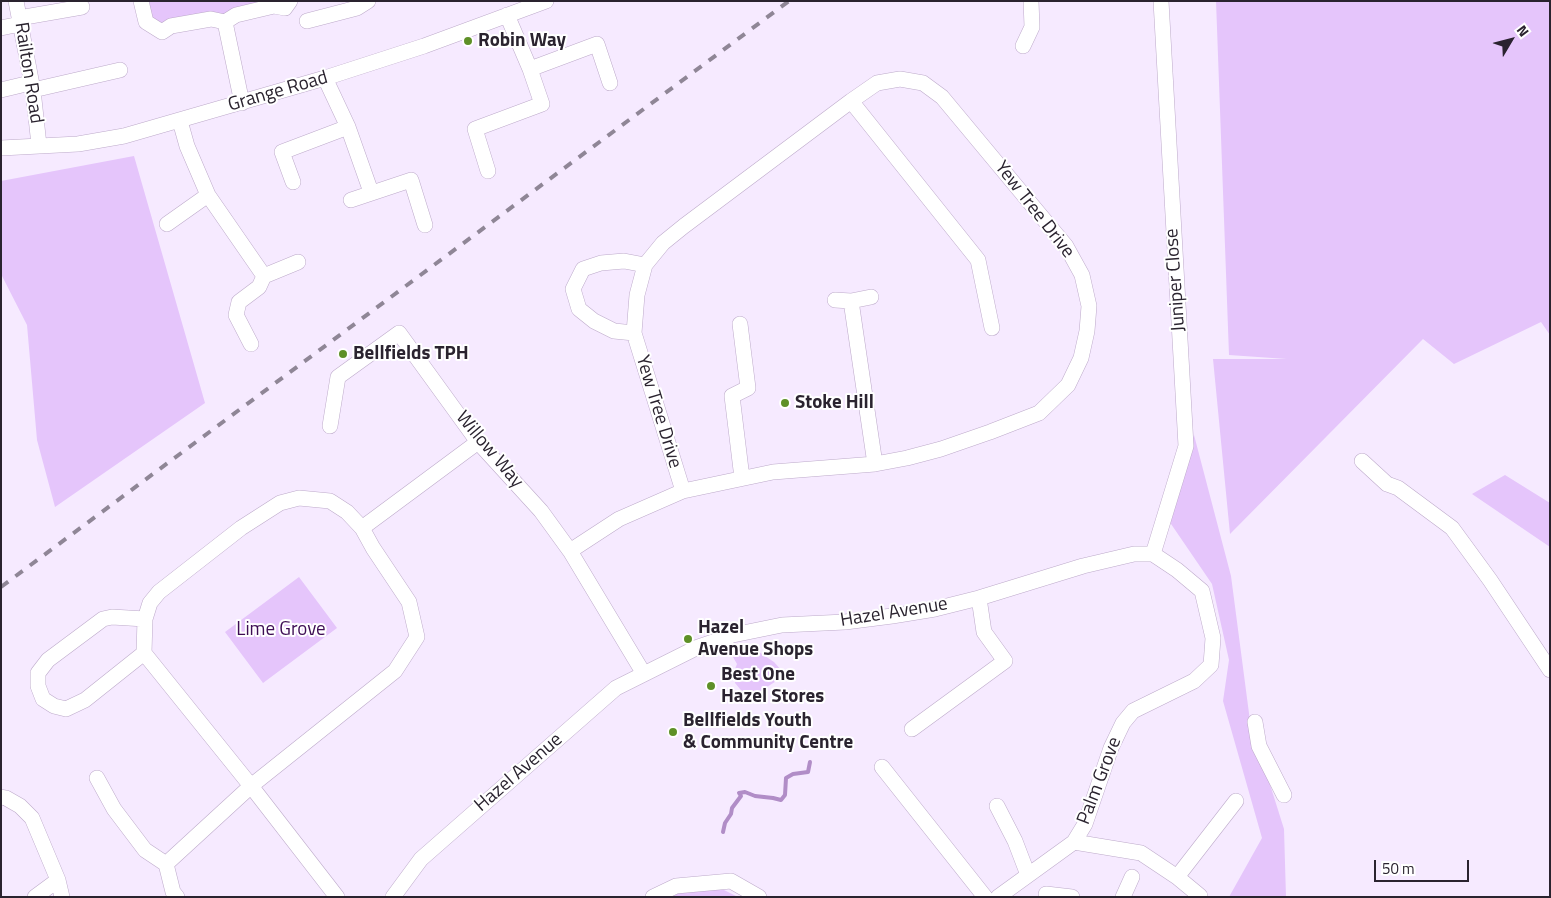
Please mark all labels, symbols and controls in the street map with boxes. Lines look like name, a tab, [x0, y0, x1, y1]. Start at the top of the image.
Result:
north arrow	[1486, 15, 1536, 65]
text: N	[1512, 20, 1535, 41]
street label: Railton Road	[9, 21, 47, 125]
place label: Robin Way	[478, 30, 566, 52]
marker: Robin Way	[462, 35, 474, 47]
street label: Grange Road	[226, 67, 330, 117]
street label: Yew Tree Drive	[989, 157, 1079, 263]
street label: Juniper Close	[1161, 228, 1191, 332]
place label: Bellfields TPH	[353, 343, 469, 365]
marker: Bellfields TPH	[337, 348, 349, 360]
street label: Yew Tree Drive	[630, 353, 686, 471]
place label: Stoke Hill	[795, 392, 874, 414]
marker: Stoke Hill	[779, 397, 791, 409]
street label: Willow Way	[450, 407, 528, 493]
street label: Hazel Avenue	[839, 593, 949, 633]
place label: Hazel Avenue Shops	[698, 617, 813, 661]
park label: Lime Grove	[236, 619, 326, 641]
marker: Hazel Avenue Shops	[682, 633, 694, 645]
place label: Best One Hazel Stores	[721, 664, 824, 708]
marker: Best One Hazel Stores	[705, 680, 717, 692]
place label: Bellfields Youth & Community Centre	[683, 710, 853, 754]
marker: Bellfields Youth & Community Centre	[667, 726, 679, 738]
street label: Hazel Avenue	[471, 729, 567, 817]
street label: Palm Grove	[1073, 734, 1127, 828]
scale bar	[1376, 850, 1471, 882]
text: 50 m	[1382, 857, 1415, 880]

